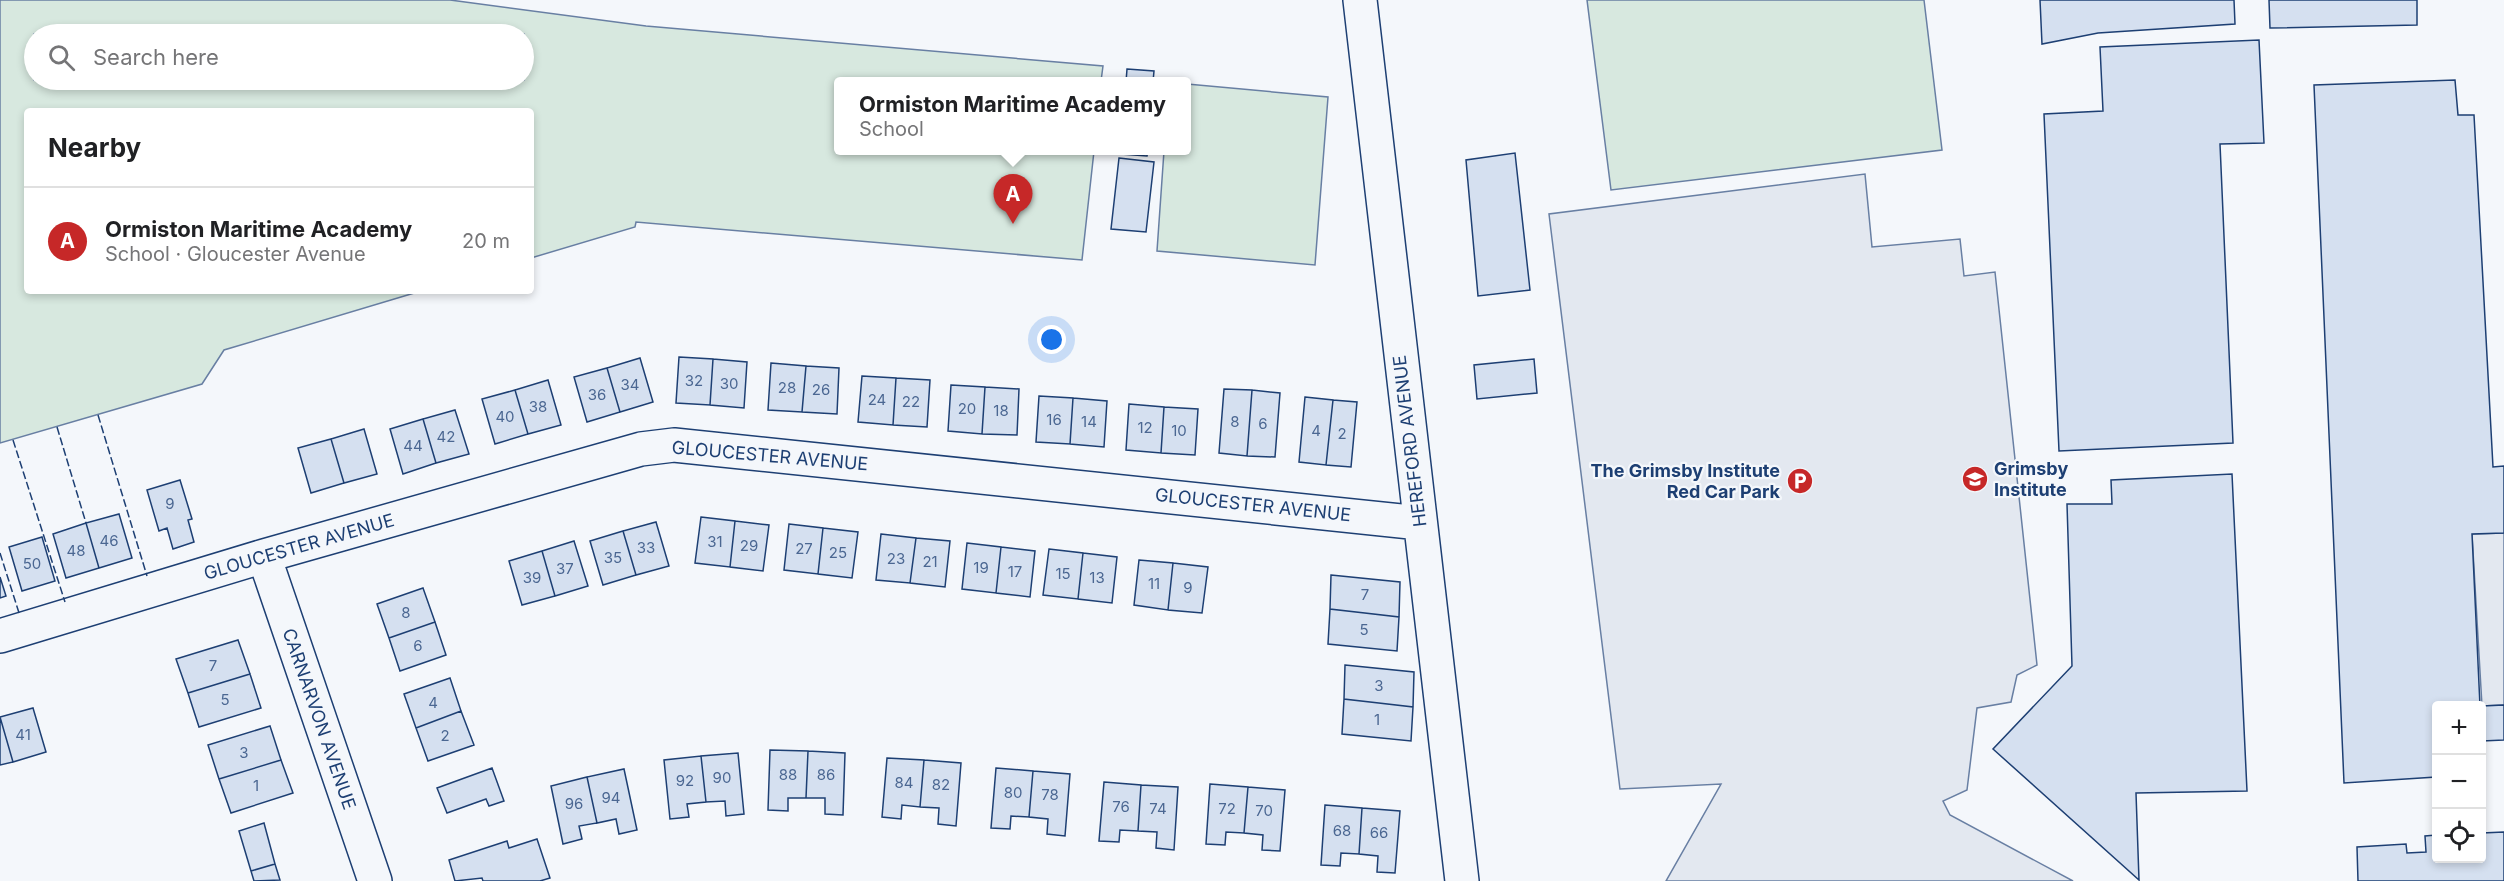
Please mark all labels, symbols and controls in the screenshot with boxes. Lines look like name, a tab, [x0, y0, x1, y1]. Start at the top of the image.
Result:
search box	[24, 24, 534, 90]
icon: search	[45, 41, 78, 74]
text: Search here	[93, 44, 219, 70]
popup	[834, 77, 1191, 155]
text: Ormiston Maritime Academy	[859, 91, 1166, 117]
text: School	[859, 117, 924, 141]
text: Nearby	[48, 132, 141, 163]
pin: A	[994, 174, 1032, 224]
text: Ormiston Maritime Academy	[105, 216, 412, 242]
text: A	[60, 229, 75, 253]
text: 20 m	[462, 229, 510, 253]
text: School · Gloucester Avenue	[105, 242, 366, 266]
your location	[1037, 325, 1066, 354]
street label: HEREFORD AVENUE	[1389, 354, 1430, 528]
house number: 32	[685, 371, 703, 390]
house number: 30	[720, 374, 738, 393]
house number: 34	[621, 375, 639, 394]
house number: 28	[778, 378, 796, 397]
house number: 26	[812, 380, 830, 399]
house number: 36	[588, 385, 606, 404]
house number: 24	[868, 390, 886, 409]
house number: 22	[902, 392, 920, 411]
house number: 38	[529, 397, 547, 416]
house number: 20	[958, 399, 976, 418]
house number: 18	[993, 401, 1009, 420]
house number: 40	[495, 407, 515, 426]
house number: 16	[1046, 410, 1062, 429]
house number: 14	[1081, 412, 1097, 431]
house number: 8	[1230, 412, 1240, 431]
house number: 6	[1258, 414, 1268, 433]
house number: 12	[1137, 418, 1153, 437]
house number: 10	[1171, 421, 1187, 440]
house number: 4	[1311, 421, 1321, 440]
house number: 2	[1337, 424, 1347, 443]
house number: 42	[437, 427, 455, 446]
house number: 44	[403, 436, 423, 455]
street label: GLOUCESTER AVENUE	[671, 436, 869, 475]
place label: Grimsby Institute	[1994, 458, 2068, 500]
place label: The Grimsby Institute Red Car Park	[1591, 460, 1781, 502]
school or university icon: Grimsby Institute	[1960, 464, 1990, 494]
parking icon: The Grimsby Institute Red Car Park	[1785, 466, 1815, 496]
street label: GLOUCESTER AVENUE	[1154, 484, 1352, 525]
house number: 9	[165, 494, 175, 513]
street label: GLOUCESTER AVENUE	[201, 509, 396, 584]
house number: 46	[100, 531, 119, 550]
house number: 31	[707, 532, 723, 551]
house number: 29	[740, 536, 758, 555]
house number: 33	[637, 538, 655, 557]
house number: 27	[795, 539, 813, 558]
house number: 48	[67, 541, 85, 560]
house number: 25	[829, 543, 847, 562]
house number: 35	[604, 548, 622, 567]
house number: 23	[887, 549, 905, 568]
house number: 21	[922, 552, 938, 571]
house number: 50	[23, 554, 41, 573]
house number: 19	[973, 558, 989, 577]
house number: 37	[556, 559, 574, 578]
house number: 17	[1008, 562, 1022, 581]
house number: 15	[1055, 564, 1071, 583]
house number: 39	[523, 568, 541, 587]
house number: 13	[1089, 568, 1105, 587]
house number: 11	[1148, 574, 1160, 593]
house number: 9	[1183, 578, 1193, 597]
house number: 7	[1361, 585, 1369, 604]
house number: 8	[401, 603, 411, 622]
house number: 5	[1359, 620, 1369, 639]
street label: CARNARVON AVENUE	[279, 625, 360, 812]
house number: 6	[413, 636, 423, 655]
house number: 7	[209, 656, 217, 675]
house number: 3	[1374, 676, 1384, 695]
house number: 5	[220, 690, 230, 709]
house number: 4	[428, 693, 438, 712]
map controls	[2432, 701, 2486, 863]
button: +	[2432, 701, 2486, 755]
house number: 1	[1374, 710, 1380, 729]
house number: 41	[15, 725, 31, 744]
house number: 2	[440, 726, 450, 745]
house number: 3	[239, 743, 249, 762]
button: −	[2432, 755, 2486, 809]
house number: 88	[779, 765, 797, 784]
house number: 86	[817, 765, 835, 784]
house number: 90	[713, 768, 731, 787]
house number: 92	[676, 771, 694, 790]
house number: 84	[895, 773, 913, 792]
house number: 82	[932, 775, 950, 794]
house number: 1	[253, 776, 259, 795]
house number: 80	[1004, 783, 1022, 802]
house number: 78	[1041, 785, 1059, 804]
house number: 94	[602, 788, 621, 807]
house number: 96	[565, 794, 583, 813]
house number: 76	[1112, 797, 1130, 816]
house number: 74	[1149, 799, 1167, 818]
house number: 72	[1218, 799, 1236, 818]
house number: 70	[1255, 801, 1273, 820]
button: locate	[2432, 809, 2486, 863]
house number: 68	[1333, 821, 1351, 840]
house number: 66	[1370, 823, 1388, 842]

